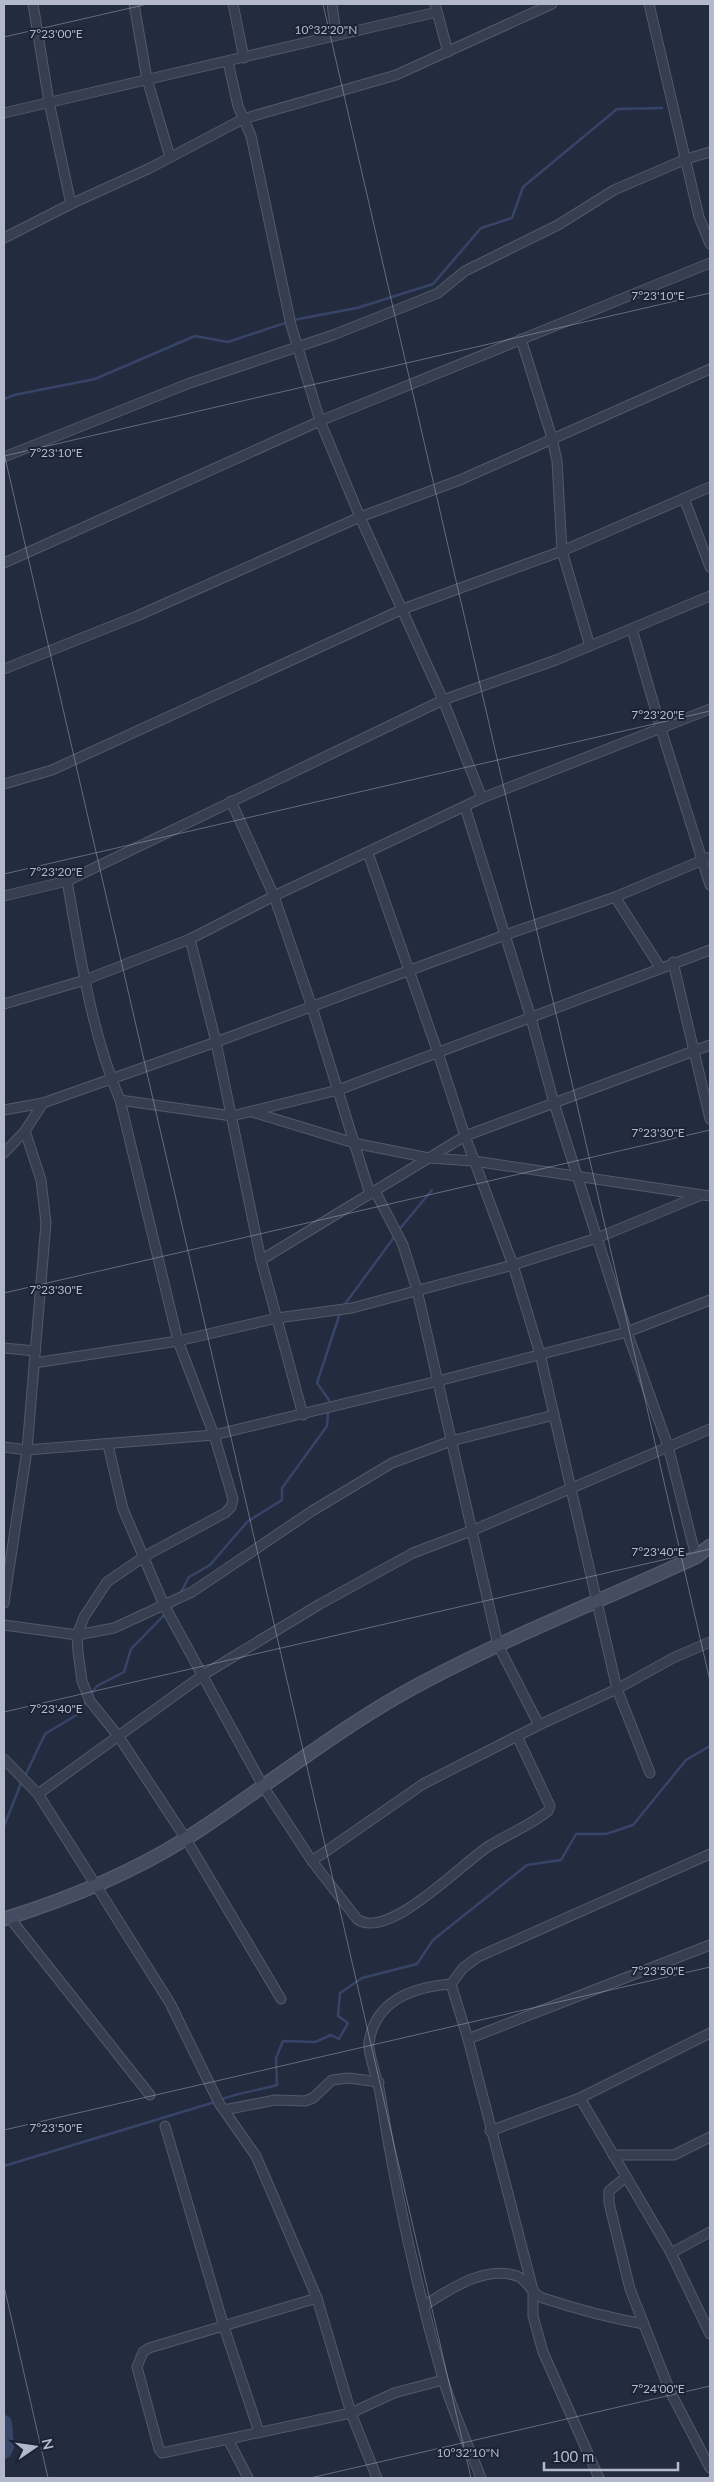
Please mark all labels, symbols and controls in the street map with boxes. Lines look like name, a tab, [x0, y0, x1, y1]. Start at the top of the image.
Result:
text: 10°32'20"N	[295, 22, 357, 37]
text: 7°23'00"E	[29, 26, 83, 41]
text: 7°23'10"E	[631, 288, 685, 303]
text: 7°23'10"E	[29, 445, 83, 460]
text: 7°23'20"E	[631, 707, 685, 722]
text: 7°23'20"E	[29, 864, 83, 879]
text: 7°23'30"E	[631, 1125, 685, 1140]
text: 7°23'30"E	[29, 1282, 83, 1297]
text: 7°23'40"E	[631, 1544, 685, 1559]
text: 7°23'40"E	[29, 1701, 83, 1716]
text: 7°23'50"E	[631, 1963, 685, 1978]
text: 7°23'50"E	[29, 2120, 83, 2135]
text: 7°24'00"E	[631, 2381, 685, 2396]
north arrow	[10, 2422, 60, 2472]
text: N	[39, 2437, 58, 2451]
scale bar	[544, 2440, 678, 2472]
text: 10°32'10"N	[437, 2445, 499, 2460]
text: 100 m	[552, 2447, 594, 2465]

